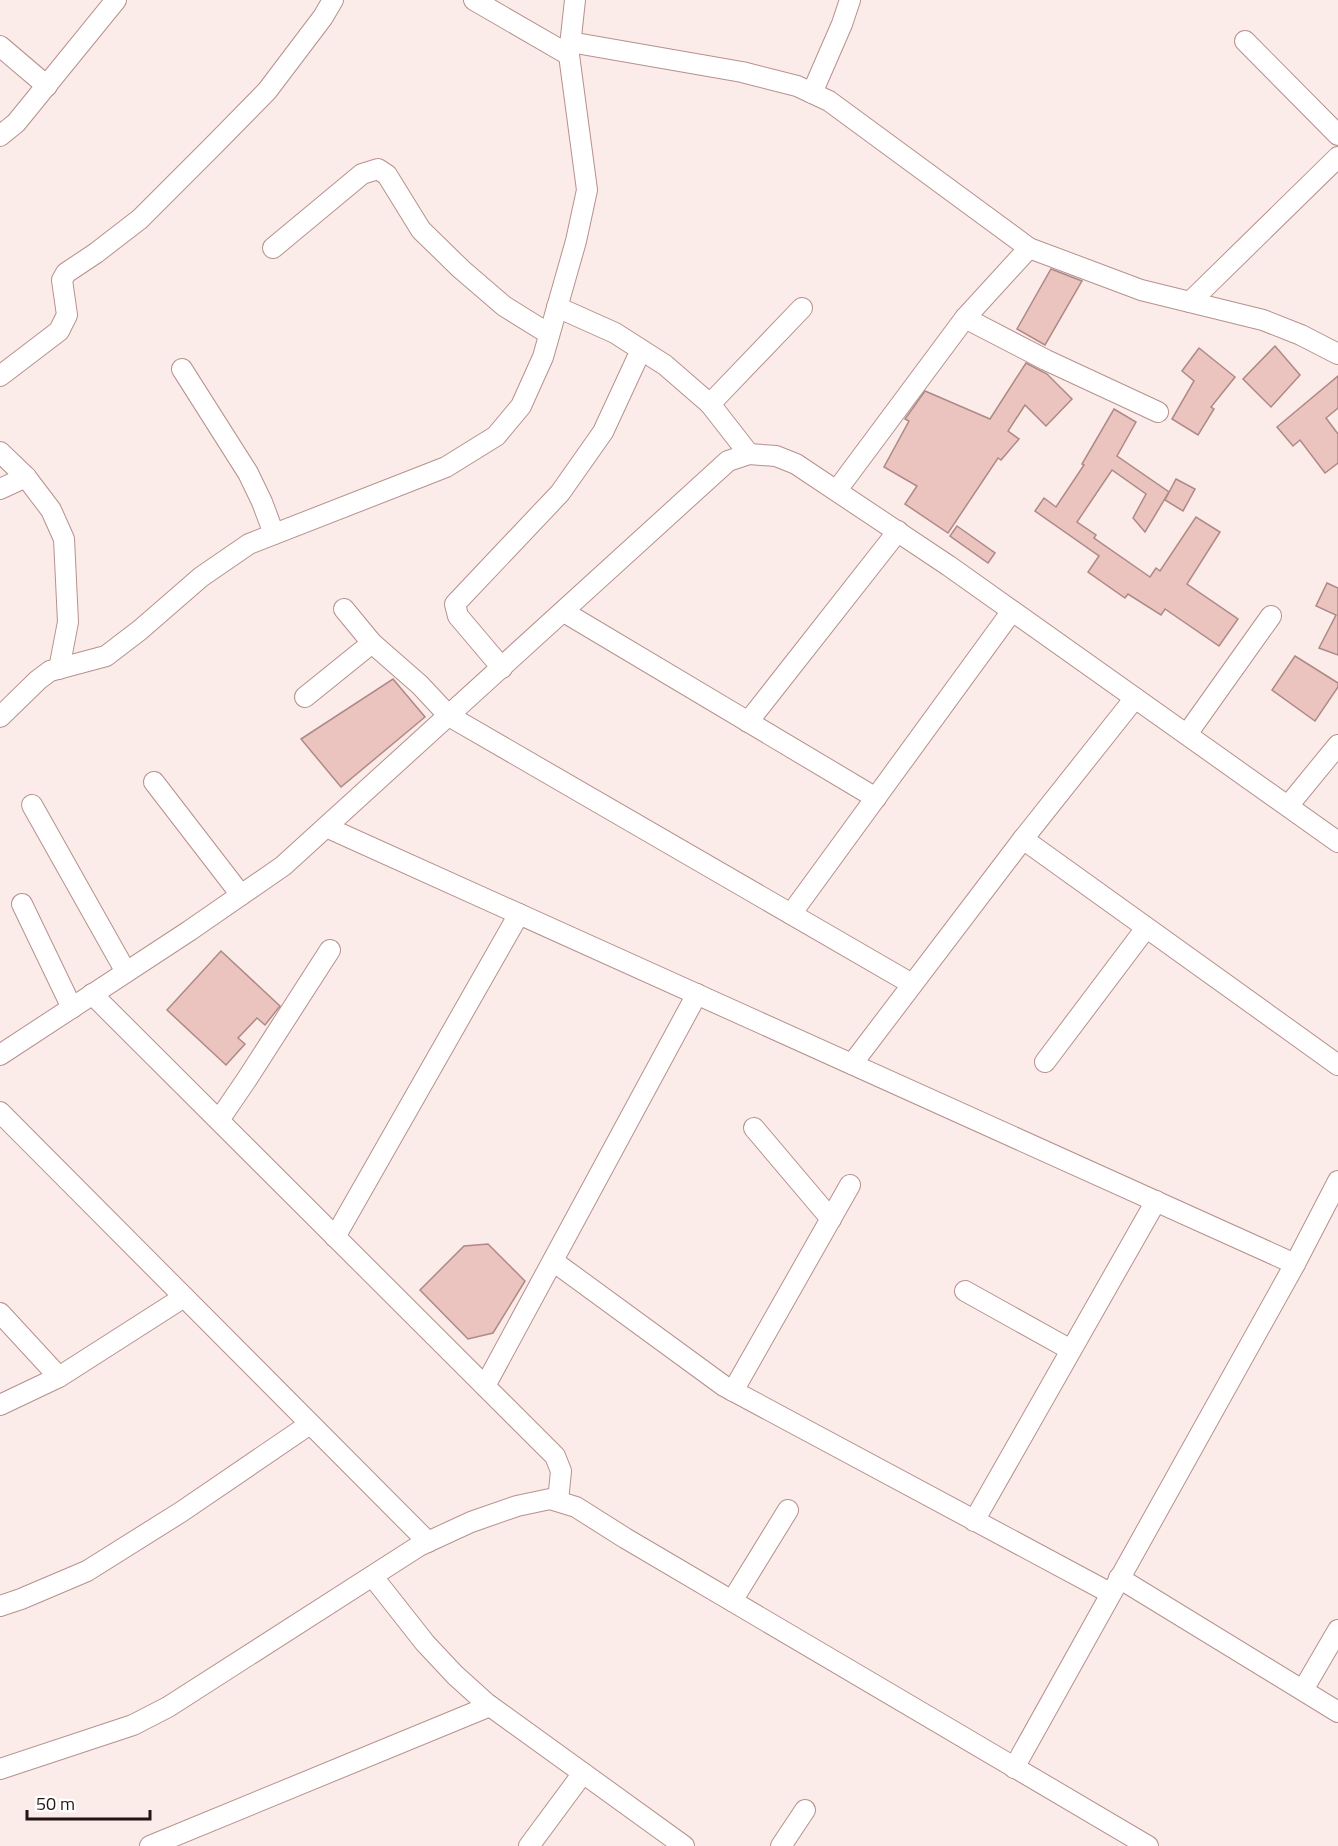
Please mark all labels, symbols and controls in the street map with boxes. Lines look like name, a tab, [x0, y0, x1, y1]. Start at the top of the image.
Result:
scale bar	[27, 1783, 150, 1821]
text: 50 m	[36, 1790, 75, 1817]

